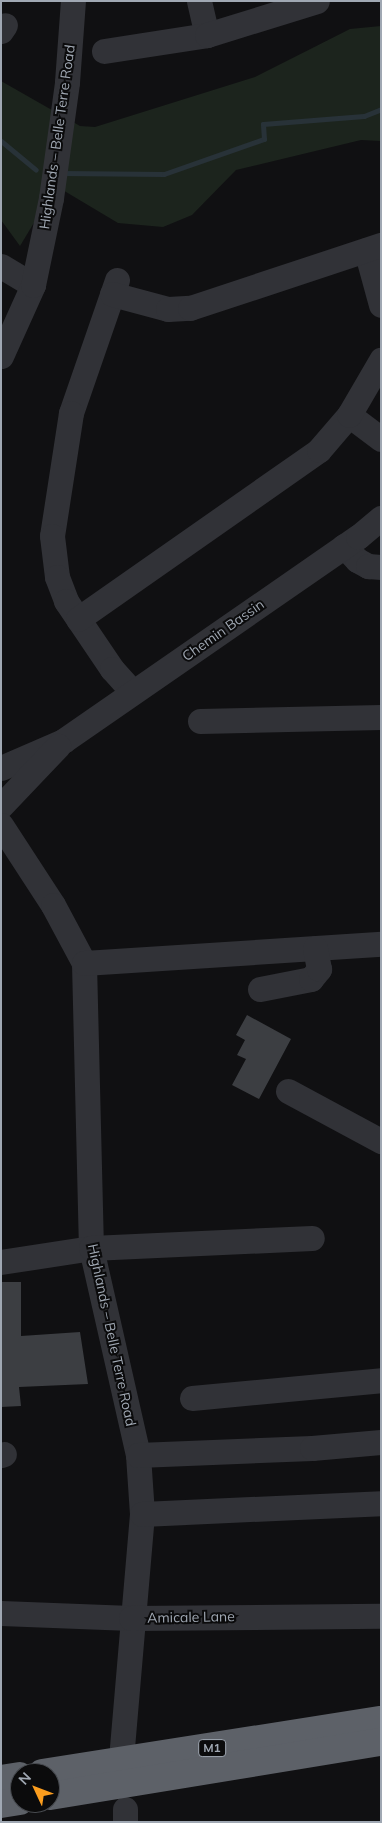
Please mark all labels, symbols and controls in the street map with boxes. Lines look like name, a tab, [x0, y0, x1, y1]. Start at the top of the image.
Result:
street label: Highlands – Belle Terre Road	[36, 44, 78, 230]
street label: Chemin Bassin	[179, 596, 267, 664]
street label: Highlands – Belle Terre Road	[84, 1242, 140, 1428]
street label: Amicale Lane	[147, 1608, 235, 1626]
road number: M1	[197, 1739, 227, 1758]
north arrow	[10, 1763, 60, 1813]
text: N	[15, 1768, 35, 1788]

